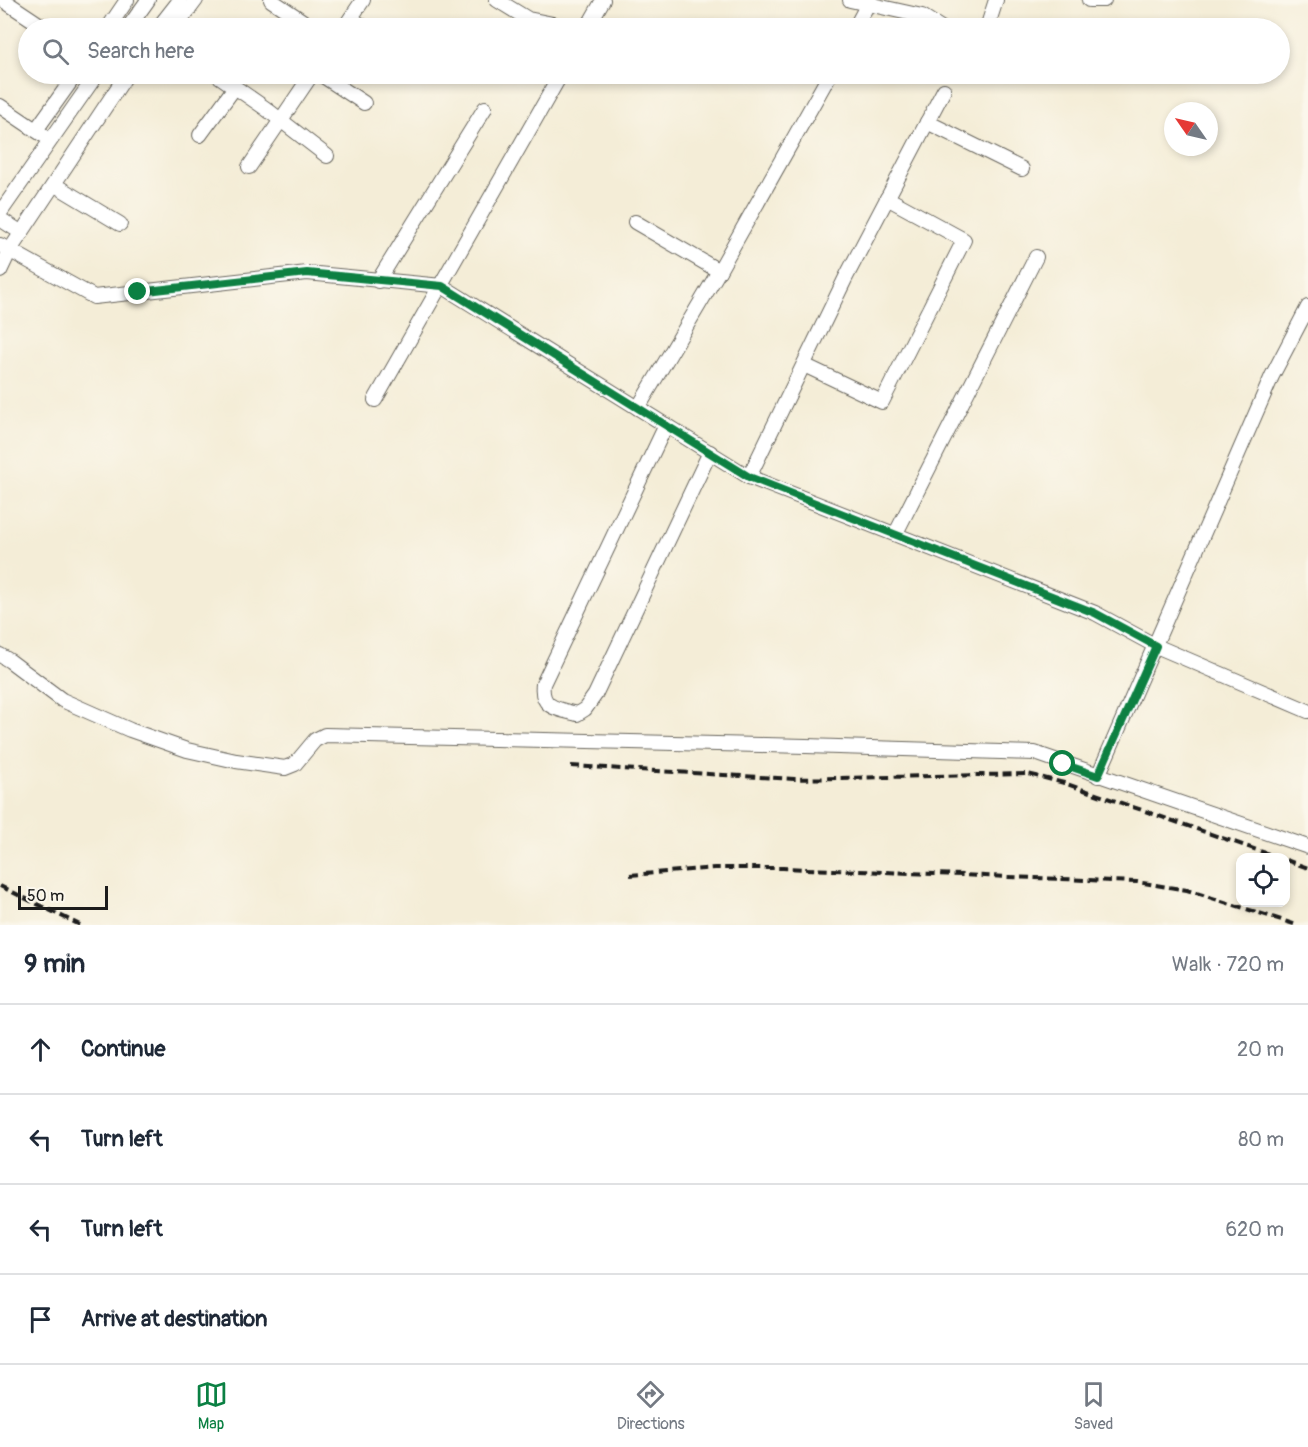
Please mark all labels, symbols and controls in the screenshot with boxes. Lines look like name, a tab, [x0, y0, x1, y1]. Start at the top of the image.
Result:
search box	[18, 18, 1290, 84]
icon: search	[39, 35, 72, 68]
text: Search here	[87, 37, 194, 65]
north arrow	[1164, 102, 1218, 156]
route end	[124, 278, 150, 304]
route start	[1049, 750, 1075, 776]
map controls	[1236, 853, 1290, 907]
button: locate	[1236, 853, 1290, 907]
scale bar	[18, 883, 108, 910]
text: 50 m	[27, 886, 64, 906]
text: 9 min	[24, 948, 85, 980]
text: Walk · 720 m	[1172, 952, 1284, 977]
icon: ahead	[24, 1033, 57, 1066]
text: Continue	[81, 1035, 165, 1063]
text: 20 m	[1237, 1037, 1284, 1062]
icon: left	[24, 1123, 57, 1156]
text: Turn left	[81, 1125, 163, 1153]
text: 80 m	[1238, 1127, 1284, 1152]
icon: left	[24, 1213, 57, 1246]
text: Turn left	[81, 1215, 163, 1243]
text: 620 m	[1225, 1217, 1284, 1242]
icon: arrive	[24, 1303, 57, 1336]
text: Arrive at destination	[81, 1305, 267, 1333]
tab: Map	[195, 1378, 228, 1434]
tab: Directions	[617, 1378, 685, 1434]
tab: Saved	[1074, 1378, 1113, 1434]

